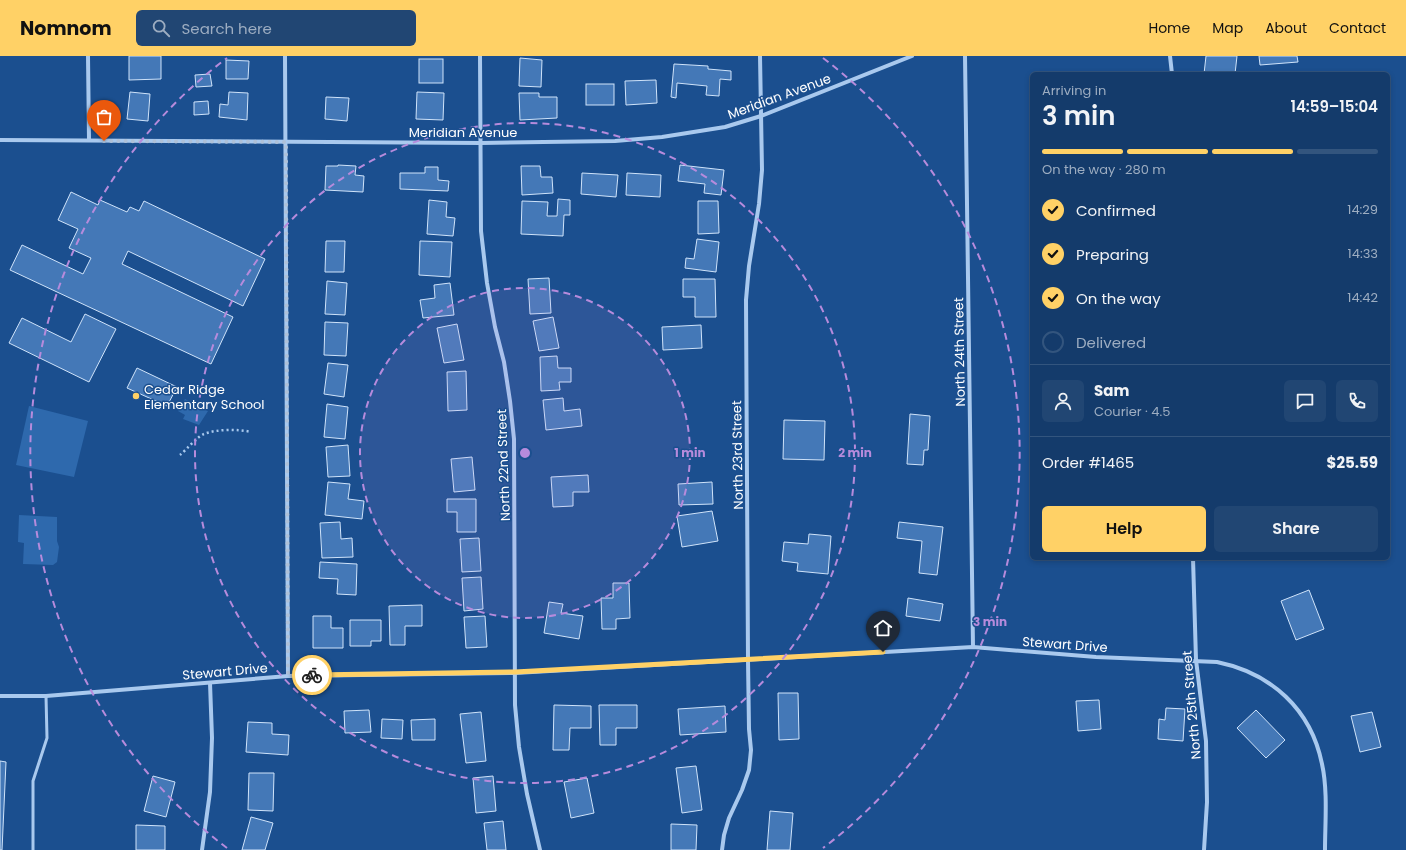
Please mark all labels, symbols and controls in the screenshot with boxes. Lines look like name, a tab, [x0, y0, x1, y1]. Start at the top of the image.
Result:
search box	[136, 10, 416, 46]
text: Nomnom	[20, 15, 112, 42]
icon: search	[150, 17, 172, 39]
text: Search here	[182, 18, 272, 39]
text: Home	[1148, 18, 1190, 38]
text: Map	[1212, 18, 1243, 38]
text: About	[1265, 18, 1307, 38]
text: Contact	[1329, 18, 1386, 38]
street label: Meridian Avenue	[725, 69, 833, 124]
text: Arriving in	[1042, 81, 1106, 100]
text: 14:59–15:04	[1290, 96, 1378, 117]
text: 3 min	[1042, 98, 1115, 134]
pin	[87, 100, 121, 141]
icon: bag	[93, 106, 115, 128]
street label: Meridian Avenue	[409, 123, 517, 142]
text: On the way · 280 m	[1042, 160, 1166, 179]
icon: check	[1042, 199, 1064, 221]
text: Confirmed	[1076, 200, 1156, 221]
text: 14:29	[1347, 200, 1378, 219]
icon: check	[1042, 243, 1064, 265]
text: Preparing	[1076, 244, 1149, 265]
text: 14:33	[1348, 244, 1378, 263]
icon: check	[1042, 287, 1064, 309]
text: On the way	[1076, 288, 1161, 309]
text: 14:42	[1347, 288, 1378, 307]
street label: North 24th Street	[949, 297, 970, 407]
text: Delivered	[1076, 332, 1146, 353]
place label: Cedar Ridge Elementary School	[144, 380, 265, 414]
button: person	[1042, 380, 1084, 422]
text: Sam	[1094, 380, 1129, 401]
button: chat	[1284, 380, 1326, 422]
button: phone	[1336, 380, 1378, 422]
marker: Cedar Ridge Elementary School	[131, 391, 141, 401]
street label: North 23rd Street	[727, 400, 748, 510]
text: Courier · 4.5	[1094, 402, 1170, 421]
street label: North 22nd Street	[492, 408, 515, 521]
text: 1 min	[674, 444, 706, 461]
text: 2 min	[838, 444, 872, 461]
centre of rings	[518, 446, 532, 460]
text: Order #1465	[1042, 452, 1134, 473]
text: $25.59	[1327, 452, 1378, 473]
button: Help	[1042, 506, 1206, 552]
button: Share	[1214, 506, 1378, 552]
pin	[866, 611, 900, 652]
text: 3 min	[973, 613, 1007, 630]
icon: home	[872, 617, 894, 639]
street label: Stewart Drive	[1022, 632, 1108, 657]
street label: North 25th Street	[1177, 650, 1206, 760]
courier	[292, 655, 332, 695]
street label: Stewart Drive	[182, 658, 268, 685]
icon: bike	[301, 664, 323, 686]

